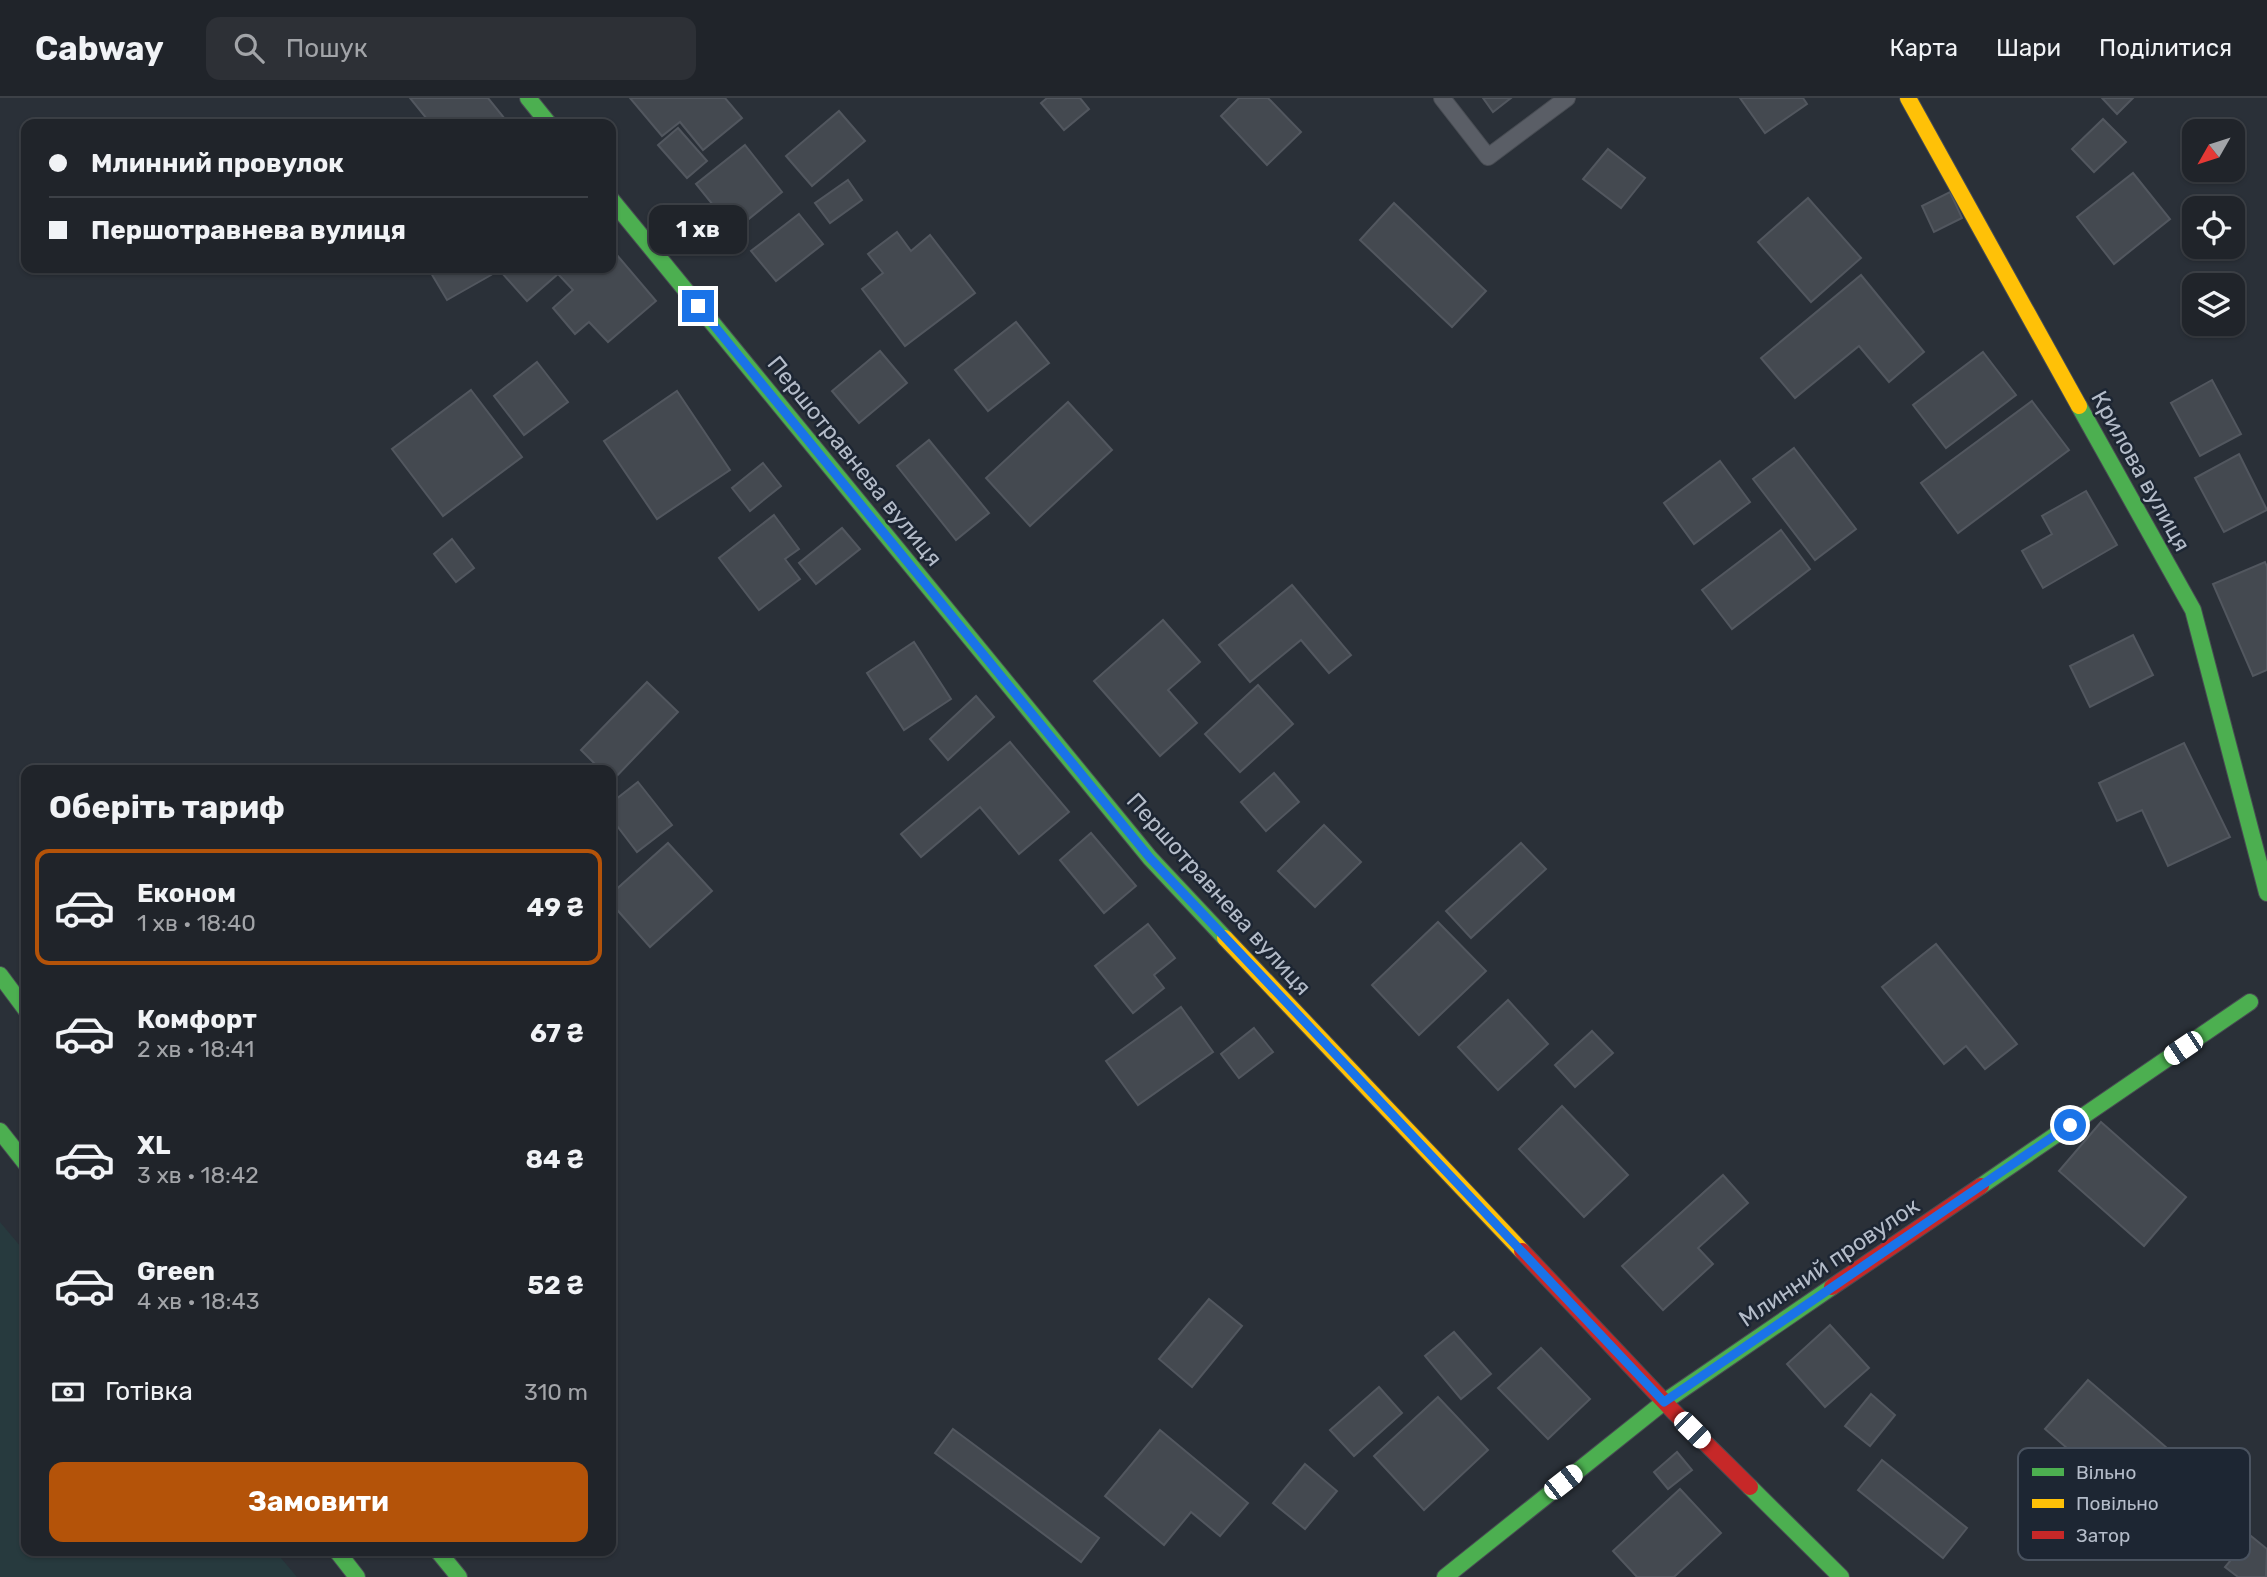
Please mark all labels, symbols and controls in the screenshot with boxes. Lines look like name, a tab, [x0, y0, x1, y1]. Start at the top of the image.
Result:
search box	[206, 17, 696, 80]
text: Cabway	[35, 29, 164, 68]
icon: search	[230, 29, 268, 67]
text: Пошук	[286, 33, 368, 64]
text: Карта	[1889, 34, 1958, 62]
text: Шари	[1996, 34, 2061, 62]
text: Поділитися	[2099, 34, 2232, 62]
north arrow	[2182, 119, 2245, 182]
map controls	[2182, 119, 2245, 336]
text: Млинний провулок	[91, 148, 344, 179]
button: locate	[2182, 196, 2245, 259]
callout: 1 хв	[649, 204, 747, 254]
text: Першотравнева вулиця	[91, 215, 406, 246]
text: 1 хв	[676, 215, 720, 243]
button: layers	[2182, 273, 2245, 336]
route end	[682, 290, 714, 322]
street label: Першотравнева вулиця	[762, 350, 948, 572]
street label: Крилова вулиця	[2085, 386, 2197, 556]
street label: Першотравнева вулиця	[1121, 787, 1317, 1001]
text: Оберіть тариф	[49, 788, 285, 826]
icon: car	[53, 876, 116, 939]
text: Економ	[137, 878, 236, 909]
text: 49 ₴	[527, 892, 584, 923]
text: 1 хв · 18:40	[137, 909, 256, 937]
icon: car	[53, 1002, 116, 1065]
text: Комфорт	[137, 1004, 257, 1035]
text: 67 ₴	[530, 1018, 584, 1049]
car	[2160, 1028, 2207, 1068]
text: 2 хв · 18:41	[137, 1035, 254, 1063]
route start	[2054, 1109, 2086, 1141]
icon: car	[53, 1128, 116, 1191]
text: XL	[137, 1130, 170, 1161]
text: 84 ₴	[525, 1144, 584, 1175]
text: 3 хв · 18:42	[137, 1161, 259, 1189]
street label: Млинний провулок	[1734, 1191, 1924, 1333]
icon: car	[53, 1254, 116, 1317]
text: Green	[137, 1256, 215, 1287]
text: 52 ₴	[527, 1270, 584, 1301]
text: 4 хв · 18:43	[137, 1287, 260, 1315]
icon: cash	[49, 1373, 87, 1411]
text: Готівка	[105, 1376, 193, 1407]
text: 310 m	[524, 1378, 588, 1406]
car	[1670, 1408, 1715, 1452]
legend	[2018, 1448, 2250, 1560]
car	[1540, 1461, 1587, 1503]
text: Вільно	[2076, 1461, 2136, 1484]
button: Замовити	[49, 1462, 588, 1542]
text: Повільно	[2076, 1492, 2159, 1515]
text: Затор	[2076, 1524, 2130, 1547]

